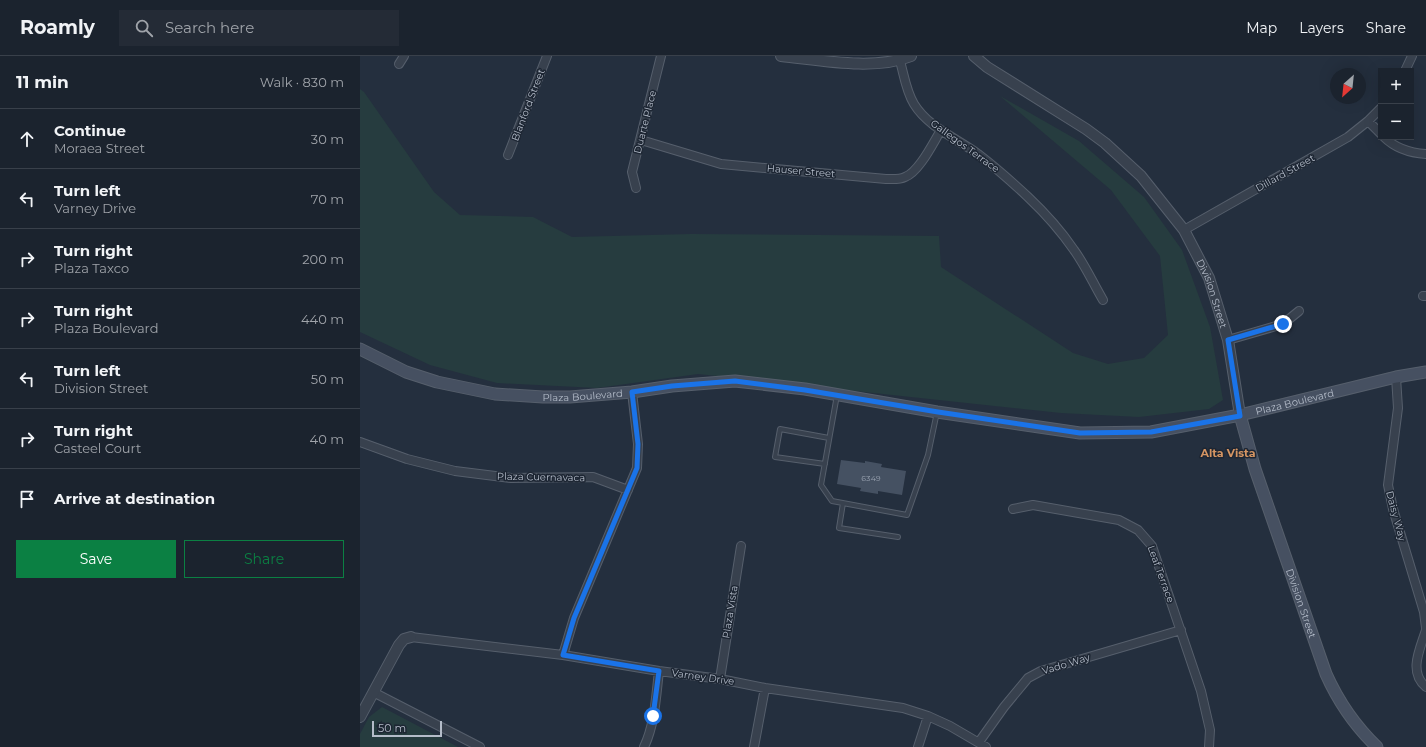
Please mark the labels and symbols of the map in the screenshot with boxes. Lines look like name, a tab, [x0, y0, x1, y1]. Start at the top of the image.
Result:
street label: Blanford Street	[508, 67, 548, 143]
north arrow	[1330, 68, 1366, 104]
street label: Duarte Place	[631, 89, 659, 155]
street label: Gallegos Terrace	[928, 117, 1002, 175]
street label: Dillard Street	[1253, 151, 1317, 195]
street label: Hauser Street	[766, 162, 836, 180]
street label: Division Street	[1194, 257, 1230, 330]
route end	[1274, 315, 1292, 333]
street label: Plaza Boulevard	[542, 386, 623, 404]
street label: Plaza Boulevard	[1254, 386, 1335, 418]
district label: Alta Vista	[1200, 446, 1256, 460]
street label: Plaza Cuernavaca	[497, 470, 585, 484]
house number: 6349	[861, 473, 881, 483]
street label: Daisy Way	[1383, 489, 1409, 543]
street label: Leaf Terrace	[1145, 544, 1177, 604]
street label: Division Street	[1283, 567, 1319, 640]
street label: Plaza Vista	[719, 585, 741, 639]
street label: Vado Way	[1040, 650, 1092, 677]
street label: Varney Drive	[671, 666, 735, 688]
route start	[644, 707, 662, 725]
scale bar	[372, 719, 442, 738]

